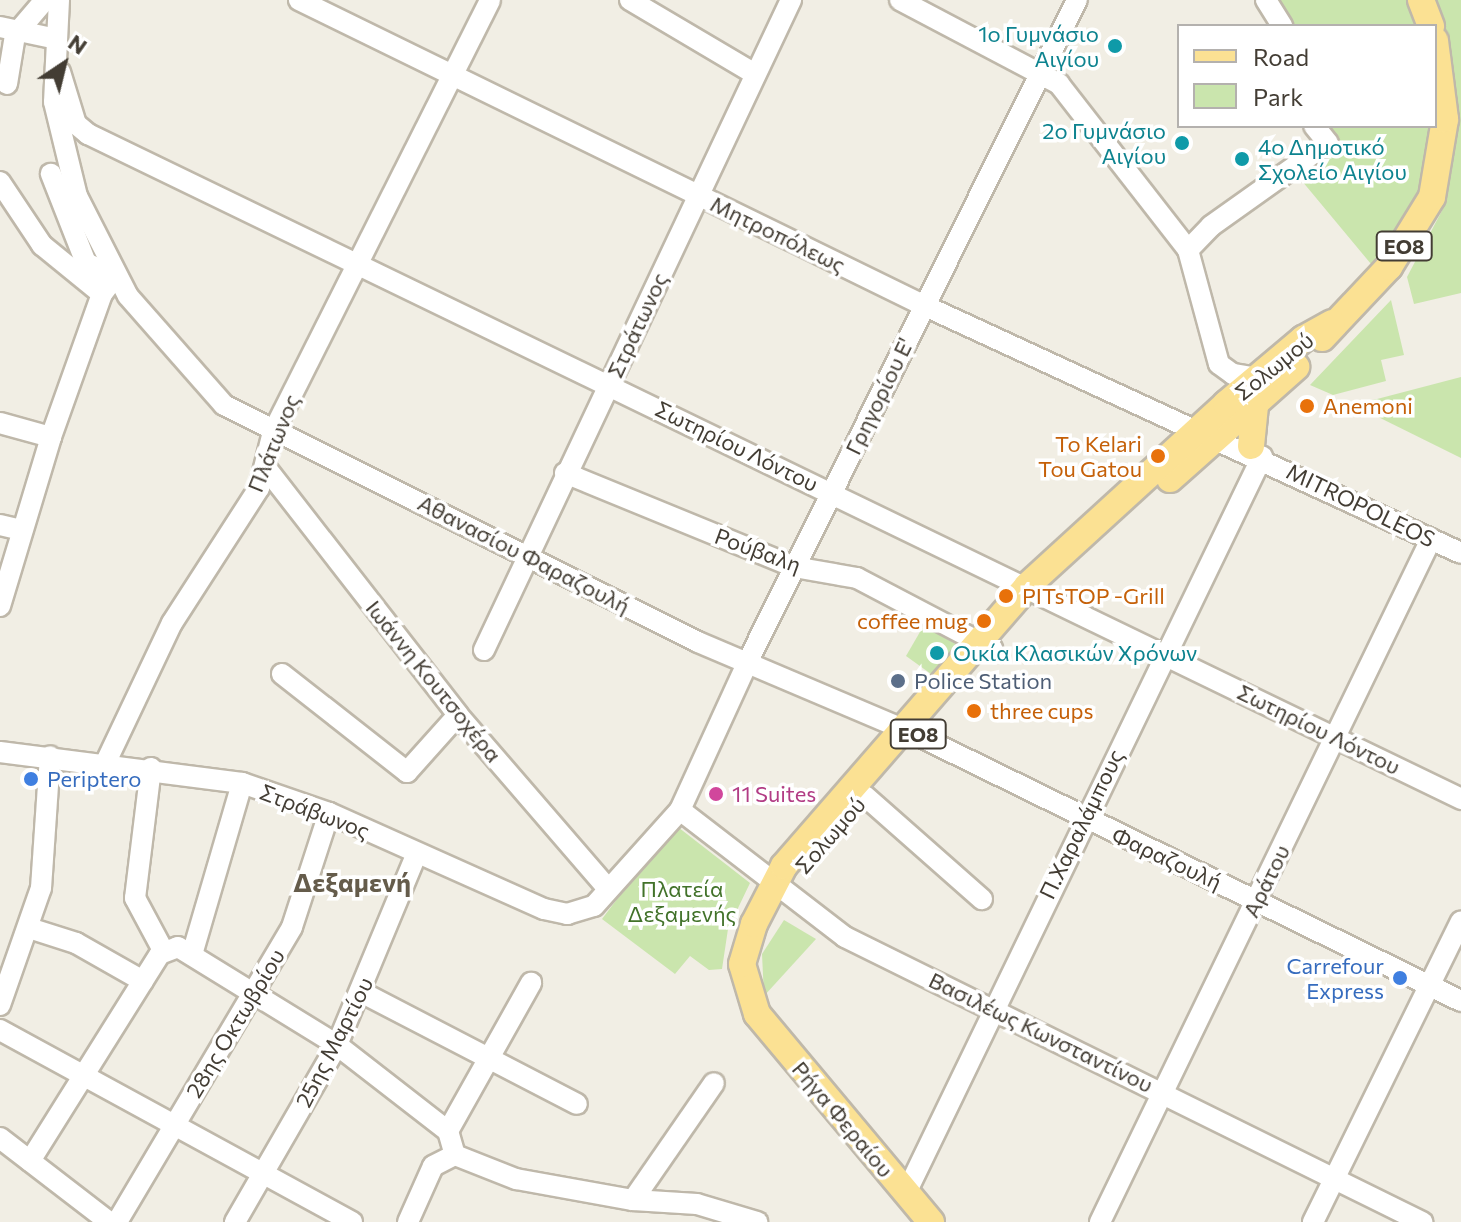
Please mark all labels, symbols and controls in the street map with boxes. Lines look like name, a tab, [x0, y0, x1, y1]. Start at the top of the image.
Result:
place label: 1ο Γυμνάσιο Αιγίου	[978, 20, 1099, 72]
north arrow	[24, 24, 104, 104]
legend	[1177, 24, 1437, 128]
text: N	[64, 28, 93, 60]
marker: 1ο Γυμνάσιο Αιγίου	[1106, 37, 1124, 55]
text: Road	[1253, 42, 1309, 71]
text: Park	[1253, 82, 1303, 111]
place label: 2ο Γυμνάσιο Αιγίου	[1042, 117, 1166, 168]
place label: 4ο Δημοτικό Σχολείο Αιγίου	[1258, 133, 1407, 184]
marker: 2ο Γυμνάσιο Αιγίου	[1173, 134, 1191, 152]
marker: 4ο Δημοτικό Σχολείο Αιγίου	[1233, 150, 1251, 168]
street label: Μητροπόλεως	[706, 190, 850, 278]
road number: ΕΟ8	[1374, 230, 1434, 262]
street label: Στράτωνος	[601, 268, 673, 382]
street label: Σολωμού	[1230, 326, 1318, 406]
street label: Γρηγορίου Ε'	[839, 333, 919, 459]
street label: Πλάτωνος	[241, 390, 305, 496]
place label: Anemoni	[1323, 393, 1413, 419]
street label: Σωτηρίου Λόντου	[651, 395, 823, 497]
marker: Anemoni	[1298, 397, 1316, 415]
place label: To Kelari Tou Gatou	[1038, 430, 1142, 482]
marker: To Kelari Tou Gatou	[1149, 447, 1167, 465]
street label: MITROPOLEOS	[1282, 458, 1440, 552]
street label: Αθανασίου Φαραζουλή	[414, 489, 634, 619]
street label: Ρούβαλη	[711, 522, 805, 578]
place label: PITsTOP -Grill	[1022, 583, 1165, 609]
marker: PITsTOP -Grill	[997, 587, 1015, 605]
street label: Ιωάννη Κουτσοχέρα	[361, 595, 507, 767]
place label: coffee mug	[857, 608, 968, 634]
marker: coffee mug	[975, 612, 993, 630]
place label: Οικία Κλασικών Χρόνων	[953, 640, 1197, 666]
marker: Οικία Κλασικών Χρόνων	[928, 644, 946, 662]
place label: Police Station	[914, 668, 1052, 694]
marker: Police Station	[889, 672, 907, 690]
street label: Σωτηρίου Λόντου	[1233, 678, 1405, 780]
place label: three cups	[990, 698, 1093, 724]
marker: three cups	[965, 702, 983, 720]
road number: ΕΟ8	[888, 718, 948, 750]
street label: Π.Χαραλάμπους	[1033, 745, 1129, 903]
place label: Periptero	[47, 766, 141, 792]
marker: Periptero	[22, 770, 40, 788]
street label: Στράβωνος	[257, 778, 373, 844]
place label: 11 Suites	[732, 781, 816, 807]
marker: 11 Suites	[707, 785, 725, 803]
street label: Σολωμού	[790, 791, 870, 879]
street label: Φαραζουλή	[1108, 821, 1226, 895]
street label: Αράτου	[1237, 840, 1295, 922]
district label: Δεξαμενή	[293, 866, 411, 898]
park label: Πλατεία Δεξαμενής	[628, 875, 736, 926]
street label: 28ης Οκτωβρίου	[180, 944, 290, 1102]
place label: Carrefour Express	[1286, 952, 1384, 1004]
street label: Βασιλέως Κωνσταντίνου	[925, 966, 1157, 1098]
marker: Carrefour Express	[1391, 969, 1409, 987]
street label: 25ης Μαρτίου	[290, 972, 378, 1112]
street label: Ρήγα Φεραίου	[787, 1056, 899, 1182]

